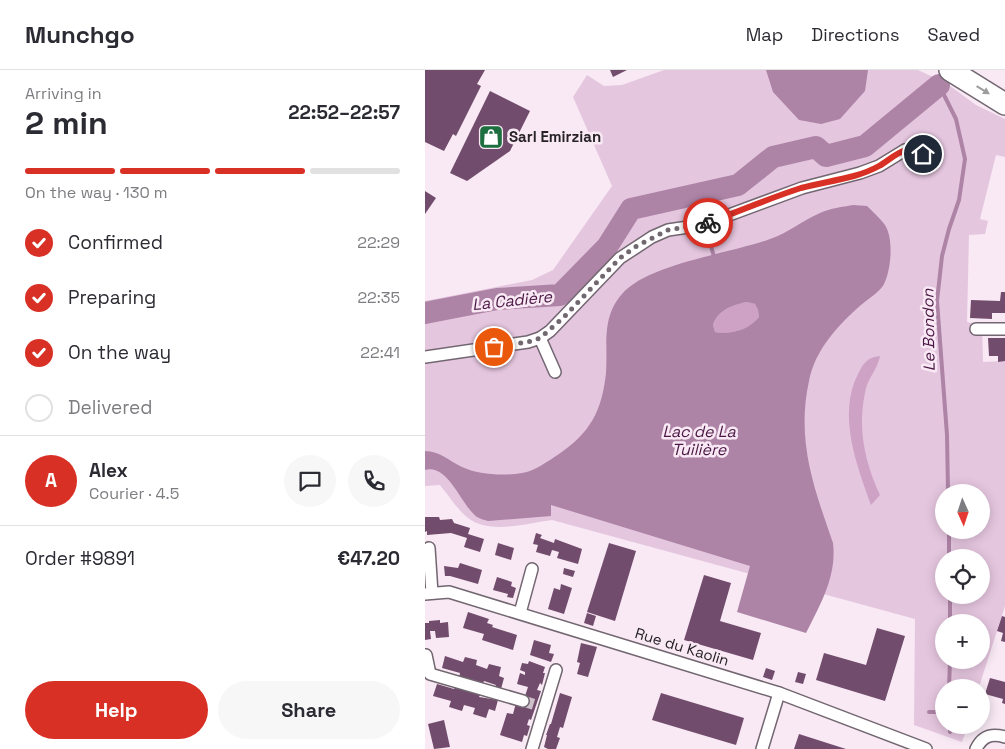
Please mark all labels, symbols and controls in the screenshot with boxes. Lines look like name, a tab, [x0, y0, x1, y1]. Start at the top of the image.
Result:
text: Munchgo	[25, 19, 135, 50]
text: Map	[746, 23, 783, 46]
text: Directions	[811, 23, 900, 46]
text: Saved	[928, 23, 980, 46]
text: Arriving in	[25, 83, 102, 104]
one-way arrow	[976, 85, 989, 94]
text: 22:52–22:57	[288, 100, 400, 125]
text: 2 min	[25, 103, 108, 143]
shop icon: Sarl Emirzian	[478, 124, 504, 150]
place label: Sarl Emirzian	[509, 127, 601, 146]
pin	[902, 133, 944, 175]
icon: home	[909, 140, 937, 168]
text: On the way · 130 m	[25, 182, 168, 203]
courier	[683, 198, 733, 248]
icon: bike	[694, 209, 722, 237]
icon: check	[25, 229, 53, 257]
text: Confirmed	[68, 230, 163, 255]
text: 22:29	[357, 232, 400, 253]
icon: check	[25, 284, 53, 312]
text: Preparing	[68, 285, 156, 310]
water label: La Cadière	[471, 286, 554, 315]
text: 22:35	[357, 287, 400, 308]
water label: Le Bondon	[917, 287, 940, 371]
pin	[473, 326, 515, 368]
icon: bag	[480, 333, 508, 361]
icon: check	[25, 339, 53, 367]
text: On the way	[68, 340, 171, 365]
text: 22:41	[360, 342, 400, 363]
text: Delivered	[68, 395, 153, 420]
water label: Lac de La Tuilière	[662, 421, 736, 460]
button: chat	[284, 455, 336, 507]
button: phone	[348, 455, 400, 507]
text: Alex	[89, 458, 128, 483]
text: A	[45, 468, 57, 493]
text: Courier · 4.5	[89, 483, 179, 504]
north arrow	[935, 484, 990, 539]
map controls	[935, 484, 990, 734]
text: Order #9891	[25, 546, 135, 571]
text: €47.20	[337, 546, 400, 571]
button: locate	[935, 549, 990, 604]
button: +	[935, 614, 990, 669]
street label: Rue du Kaolin	[633, 623, 732, 670]
button: −	[935, 679, 990, 734]
button: Help	[25, 681, 208, 739]
button: Share	[218, 681, 400, 739]

